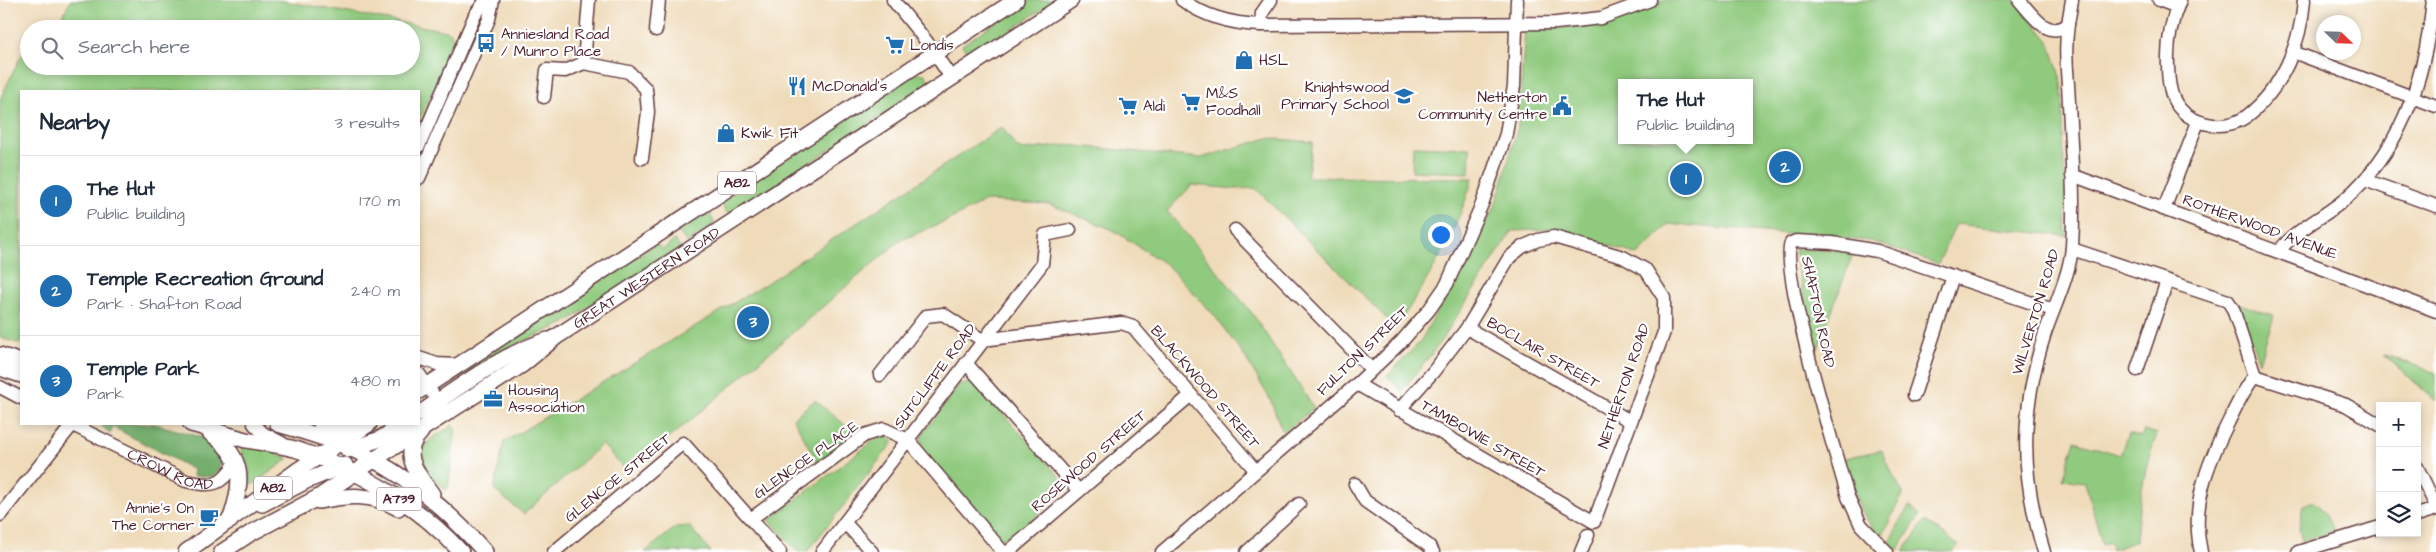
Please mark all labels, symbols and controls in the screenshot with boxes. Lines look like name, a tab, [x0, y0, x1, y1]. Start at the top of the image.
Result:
north arrow	[2316, 15, 2361, 60]
search box	[20, 20, 420, 75]
place label: Anniesland Road / Munro Place	[501, 24, 609, 62]
bus stop icon: Anniesland Road / Munro Place	[475, 32, 497, 54]
icon: search	[38, 34, 66, 62]
text: Search here	[78, 34, 190, 61]
supermarket icon: Londis	[884, 34, 906, 56]
place label: Londis	[910, 35, 954, 56]
shop icon: HSL	[1233, 49, 1255, 71]
place label: HSL	[1259, 50, 1289, 71]
restaurant icon: McDonald's	[786, 75, 808, 97]
place label: McDonald's	[812, 76, 888, 97]
place label: Knightswood Primary School	[1281, 77, 1389, 116]
popup	[1618, 79, 1753, 144]
place label: M&S Foodhall	[1206, 83, 1261, 121]
school or university icon: Knightswood Primary School	[1393, 85, 1415, 107]
place label: Netherton Community Centre	[1418, 87, 1547, 126]
text: The Hut	[1637, 87, 1705, 114]
supermarket icon: M&S Foodhall	[1180, 91, 1202, 113]
supermarket icon: Aldi	[1117, 95, 1139, 117]
public building icon: Netherton Community Centre	[1551, 95, 1573, 117]
place label: Aldi	[1143, 96, 1166, 117]
text: Nearby	[40, 108, 110, 137]
text: 3 results	[335, 112, 400, 134]
text: Public building	[1637, 114, 1734, 136]
shop icon: Kwik Fit	[715, 122, 737, 144]
place label: Kwik Fit	[741, 123, 798, 144]
pin: 2	[1769, 148, 1801, 186]
pin: 1	[1670, 160, 1702, 198]
road number: A82	[718, 172, 756, 194]
text: The Hut	[87, 176, 155, 203]
street label: ROTHERWOOD AVENUE	[2180, 189, 2340, 265]
text: 1	[55, 190, 57, 212]
text: 170 m	[359, 190, 400, 212]
text: Public building	[87, 203, 185, 225]
street label: GREAT WESTERN ROAD	[569, 222, 724, 334]
your location	[1428, 222, 1454, 248]
street label: WILVERTON ROAD	[2007, 246, 2065, 378]
street label: SHAFTON ROAD	[1796, 254, 1840, 370]
text: Temple Recreation Ground	[87, 266, 323, 293]
text: 2	[51, 280, 61, 302]
text: 240 m	[351, 280, 400, 302]
text: Park · Shafton Road	[87, 293, 242, 315]
street label: FULTON STREET	[1312, 301, 1414, 401]
pin: 3	[737, 303, 769, 341]
street label: BOCLAIR STREET	[1483, 312, 1604, 394]
street label: SUTCLIFFE ROAD	[889, 319, 982, 433]
street label: NETHERTON ROAD	[1593, 320, 1655, 451]
street label: BLACKWOOD STREET	[1146, 321, 1265, 454]
text: Temple Park	[87, 356, 199, 383]
text: 3	[52, 370, 60, 392]
text: 480 m	[350, 370, 400, 392]
place label: Housing Association	[508, 380, 585, 418]
text: Park	[87, 383, 124, 405]
office icon: Housing Association	[482, 388, 504, 410]
street label: TAMBOWIE STREET	[1417, 395, 1549, 483]
map controls	[2376, 402, 2421, 537]
button: +	[2376, 402, 2421, 447]
street label: ROSEWOOD STREET	[1027, 405, 1151, 517]
street label: GLENCOE PLACE	[749, 416, 863, 504]
street label: GLENCOE STREET	[560, 428, 676, 528]
street label: CROW ROAD	[124, 443, 214, 495]
button: −	[2376, 447, 2421, 492]
road number: A82	[254, 476, 292, 499]
road number: A739	[376, 488, 422, 510]
button: layers	[2376, 492, 2421, 537]
place label: Annie's On The Corner	[112, 498, 194, 536]
cafe icon: Annie's On The Corner	[198, 506, 220, 528]

